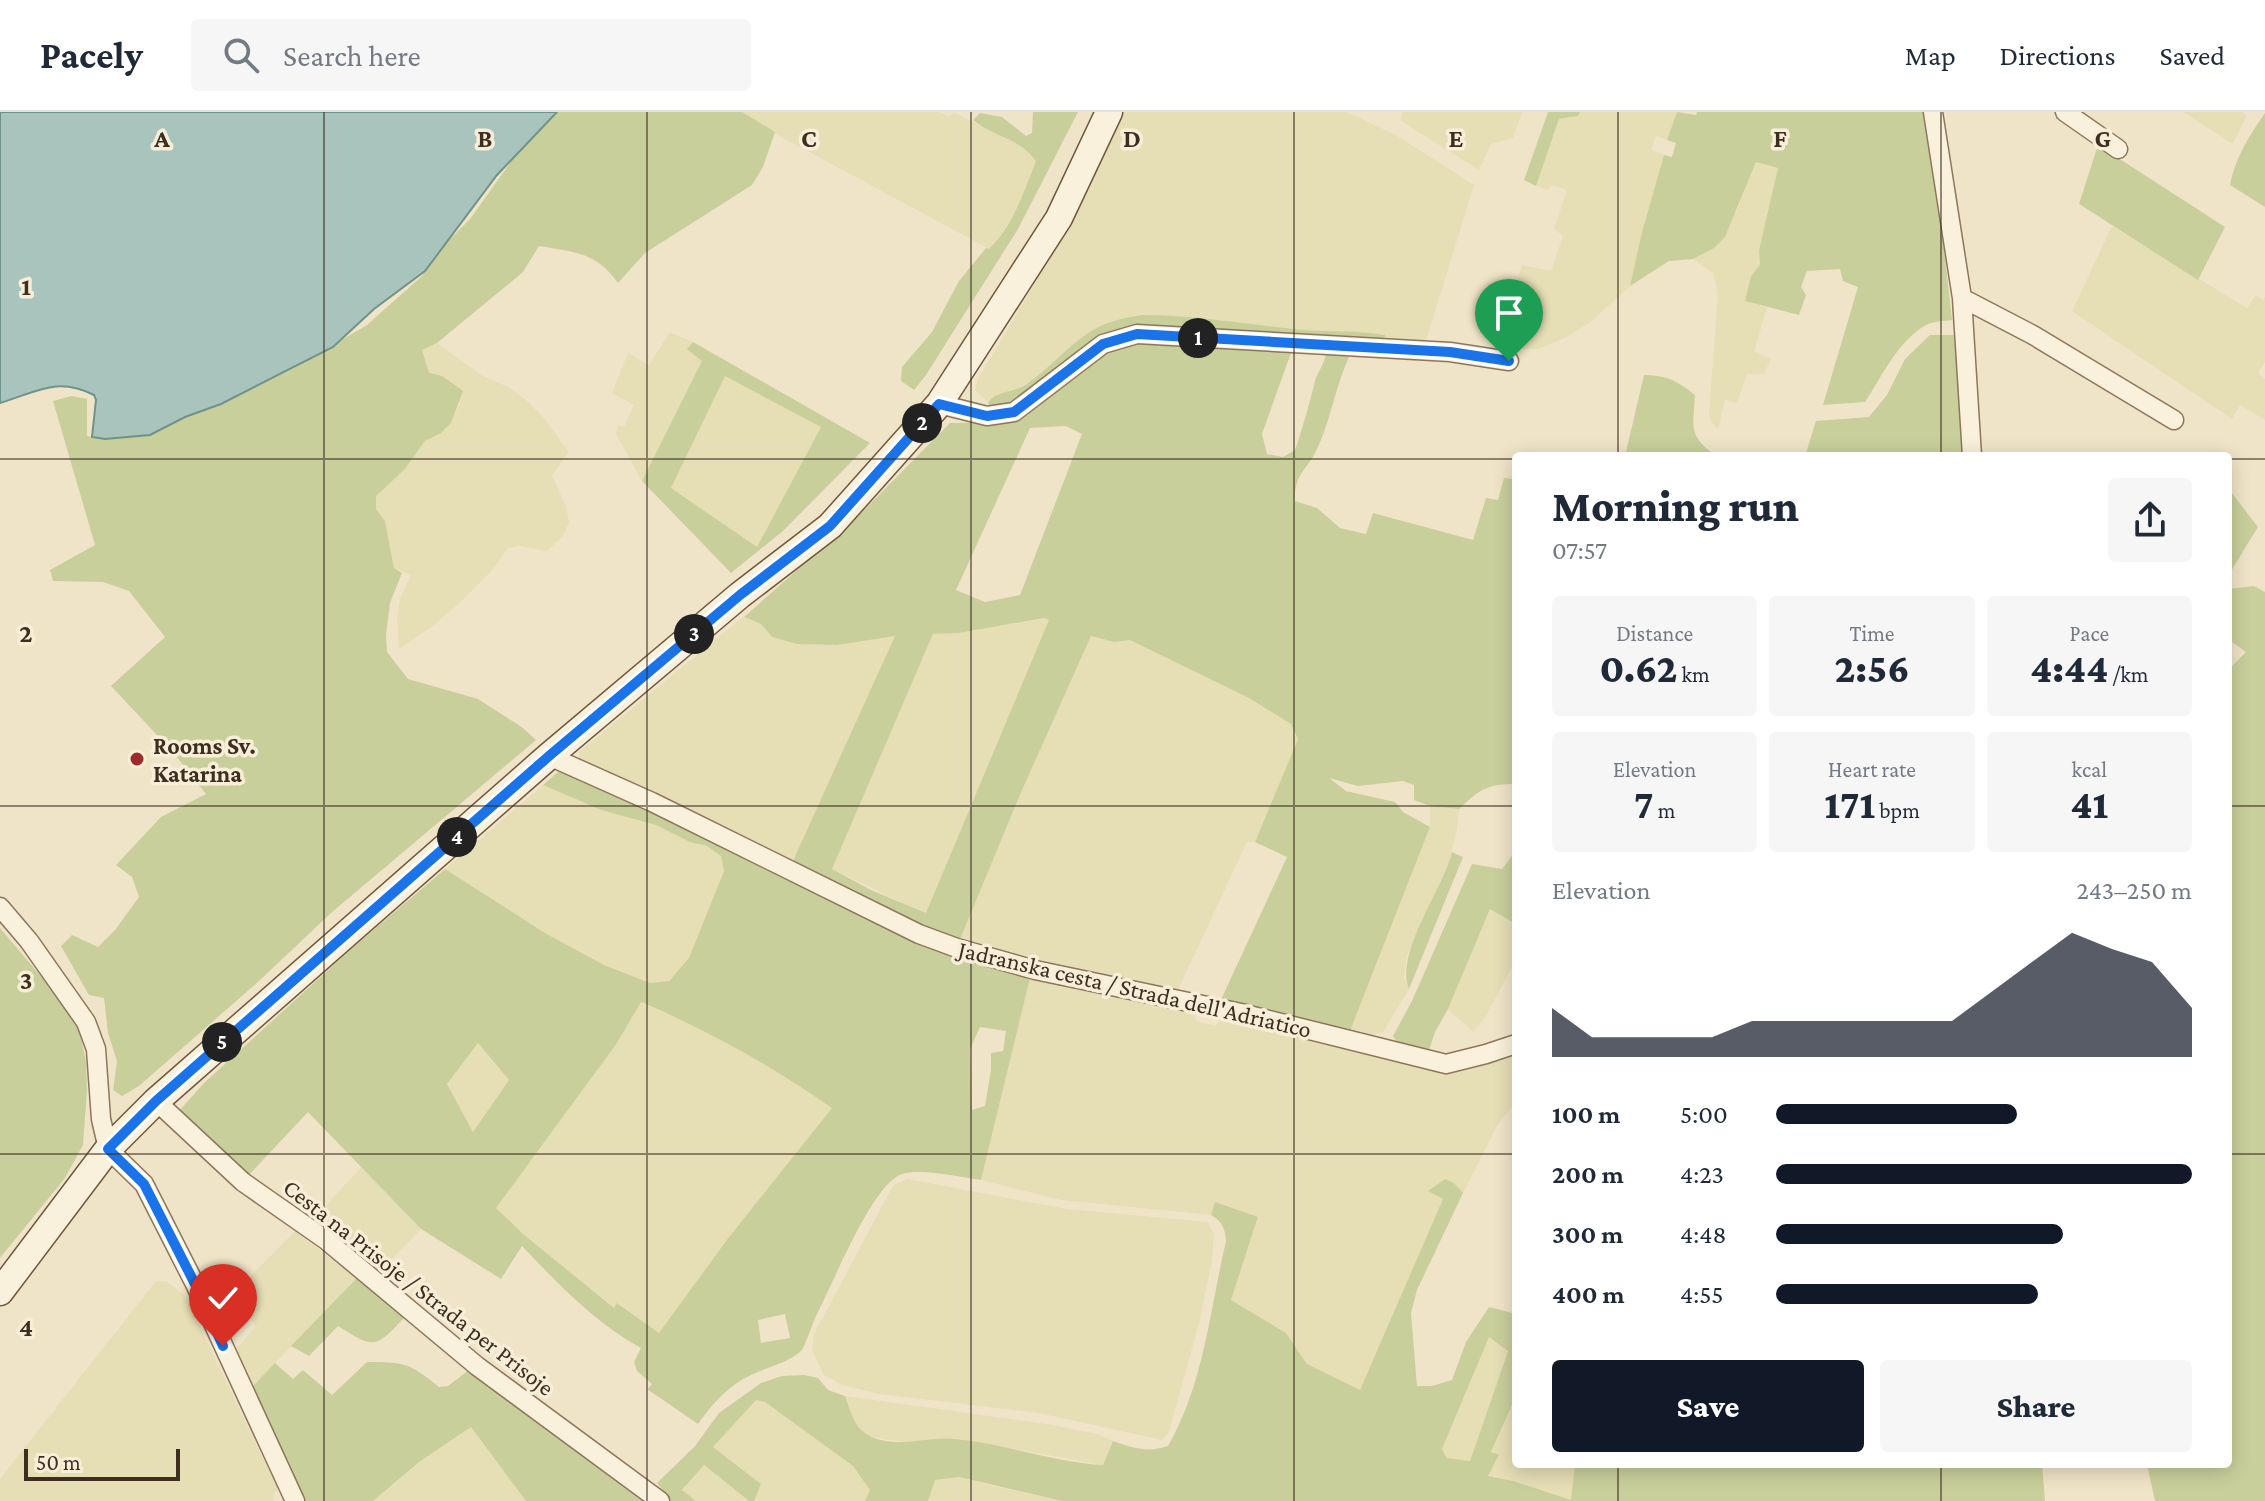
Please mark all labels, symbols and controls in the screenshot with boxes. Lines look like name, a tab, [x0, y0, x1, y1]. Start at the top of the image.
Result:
search box	[191, 19, 751, 91]
icon: search	[219, 33, 263, 77]
text: Pacely	[40, 34, 143, 76]
text: Search here	[283, 39, 421, 72]
text: Map	[1905, 40, 1956, 71]
text: Directions	[2000, 40, 2115, 71]
text: Saved	[2159, 40, 2225, 71]
text: A	[153, 124, 170, 153]
text: B	[477, 124, 493, 153]
text: C	[801, 124, 817, 153]
text: D	[1123, 124, 1141, 153]
text: E	[1449, 124, 1464, 153]
text: F	[1773, 124, 1787, 153]
text: G	[2095, 124, 2111, 153]
text: 1	[21, 272, 31, 301]
pin	[1475, 279, 1543, 361]
icon: arrive	[1487, 291, 1531, 335]
pin: 1	[1178, 318, 1218, 358]
text: 1	[1194, 325, 1202, 350]
pin: 2	[902, 403, 942, 443]
text: 2	[916, 410, 928, 435]
button: share	[2108, 478, 2192, 562]
text: Morning run	[1552, 482, 1799, 530]
text: 07:57	[1552, 536, 1607, 565]
pin: 3	[674, 614, 714, 654]
text: 2	[19, 619, 33, 648]
text: 3	[689, 621, 699, 646]
text: Distance	[1616, 621, 1693, 646]
text: Time	[1849, 621, 1895, 646]
text: Pace	[2070, 621, 2109, 646]
text: 0.62	[1600, 646, 1677, 691]
text: 2:56	[1834, 646, 1910, 691]
text: 4:44	[2030, 646, 2108, 691]
text: km	[1677, 662, 1710, 687]
text: /km	[2108, 662, 2148, 687]
place label: Rooms Sv. Katarina	[153, 732, 256, 787]
marker: Rooms Sv. Katarina	[128, 750, 146, 768]
text: Elevation	[1613, 757, 1696, 782]
text: Heart rate	[1828, 757, 1916, 782]
text: kcal	[2072, 757, 2107, 782]
text: 7	[1634, 782, 1654, 827]
text: 171	[1824, 782, 1875, 827]
text: 41	[2070, 782, 2108, 827]
text: m	[1654, 798, 1675, 823]
text: bpm	[1875, 798, 1920, 823]
pin: 4	[437, 817, 477, 857]
text: 4	[451, 824, 463, 849]
text: Elevation	[1552, 876, 1650, 905]
text: 243–250 m	[2076, 876, 2192, 905]
street label: Jadranska cesta / Strada dell'Adriatico	[954, 935, 1314, 1043]
text: 3	[20, 966, 32, 995]
pin: 5	[202, 1022, 242, 1062]
text: 5	[217, 1029, 227, 1054]
text: 100 m	[1552, 1100, 1620, 1129]
text: 5:00	[1680, 1100, 1728, 1129]
text: 200 m	[1552, 1160, 1624, 1189]
text: 4:23	[1680, 1160, 1724, 1189]
street label: Cesta na Prisoje / Strada per Prisoje	[278, 1173, 560, 1401]
text: 300 m	[1552, 1220, 1623, 1249]
text: 4:48	[1680, 1220, 1727, 1249]
pin	[189, 1264, 257, 1346]
icon: check	[201, 1276, 245, 1320]
text: 400 m	[1552, 1280, 1625, 1309]
text: 4:55	[1680, 1280, 1724, 1309]
text: 4	[19, 1313, 33, 1342]
button: Save	[1552, 1360, 1864, 1452]
button: Share	[1880, 1360, 2192, 1452]
scale bar	[24, 1445, 180, 1481]
text: 50 m	[36, 1450, 81, 1475]

